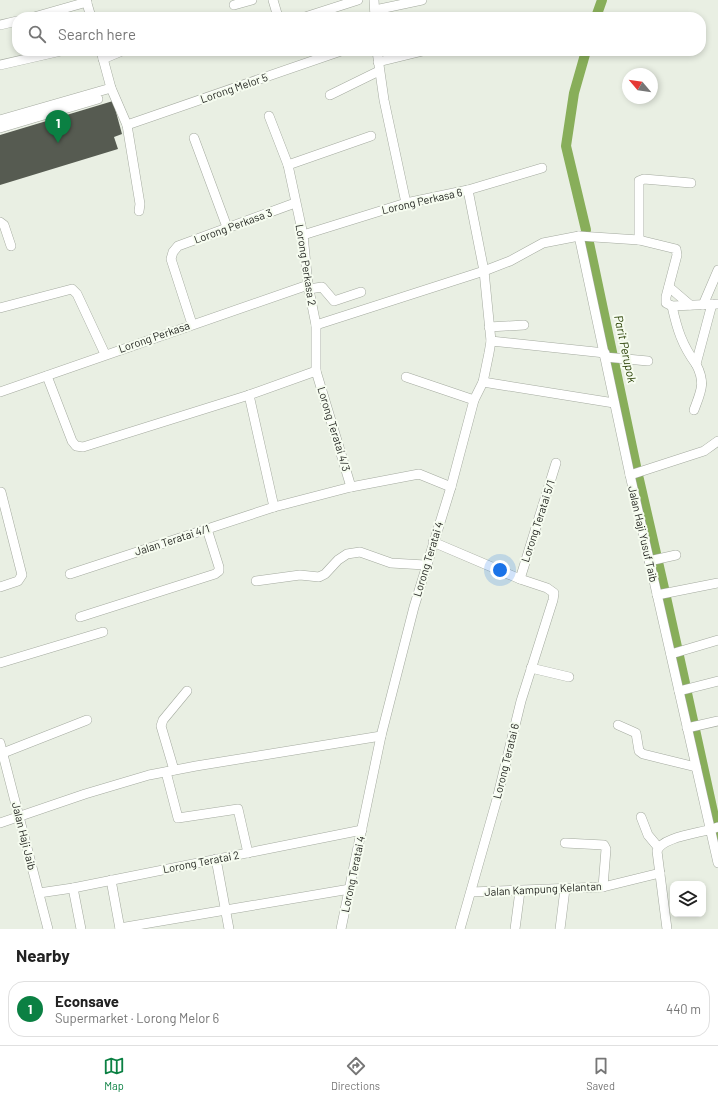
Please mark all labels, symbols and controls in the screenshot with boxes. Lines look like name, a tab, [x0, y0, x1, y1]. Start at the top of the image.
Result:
search box	[12, 12, 706, 56]
icon: search	[26, 23, 48, 45]
text: Search here	[58, 25, 136, 43]
north arrow	[622, 68, 658, 104]
street label: Lorong Melor 5	[198, 70, 270, 105]
pin: 1	[45, 110, 71, 143]
street label: Lorong Perkasa 6	[380, 185, 464, 216]
street label: Lorong Perkasa 3	[192, 205, 274, 246]
street label: Lorong Perkasa 2	[294, 223, 319, 307]
water label: Parit Perupok	[612, 314, 640, 384]
street label: Lorong Perkasa	[117, 318, 191, 355]
street label: Lorong Teratai 4/3	[315, 385, 354, 473]
street label: Lorong Teratai 5/1	[518, 478, 557, 564]
street label: Jalan Haji Yusuf Taib	[626, 484, 661, 583]
street label: Lorong Teratai 4	[410, 520, 445, 598]
street label: Jalan Teratai 4/1	[133, 521, 211, 558]
your location	[490, 560, 510, 580]
street label: Lorong Teratai 6	[490, 721, 521, 800]
street label: Jalan Haji Jaib	[10, 801, 39, 871]
street label: Lorong Teratai 4	[338, 834, 367, 913]
street label: Lorong Teratai 2	[162, 848, 240, 875]
street label: Jalan Kampung Kelantan	[484, 879, 602, 898]
map controls	[670, 881, 706, 917]
button: layers	[670, 881, 706, 917]
text: Nearby	[16, 945, 70, 965]
text: Econsave	[55, 992, 119, 1010]
text: 1	[28, 1001, 32, 1017]
text: 440 m	[666, 1001, 701, 1017]
text: Supermarket · Lorong Melor 6	[55, 1010, 219, 1026]
tab: Map	[103, 1055, 125, 1092]
tab: Directions	[331, 1055, 380, 1092]
tab: Saved	[586, 1055, 615, 1092]

